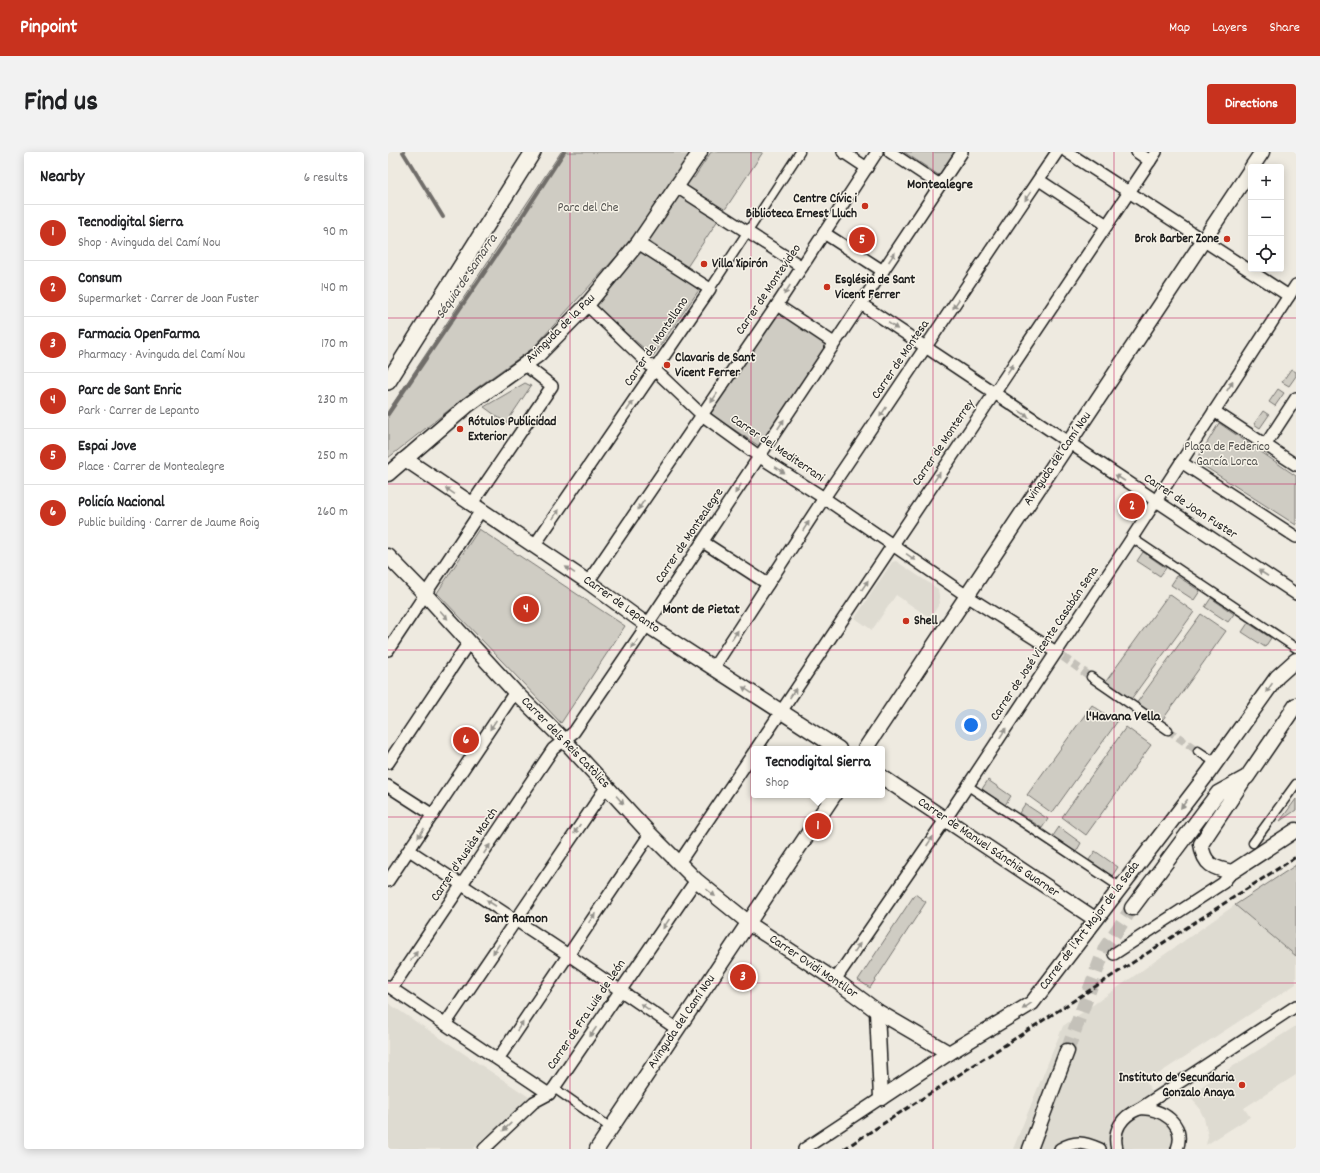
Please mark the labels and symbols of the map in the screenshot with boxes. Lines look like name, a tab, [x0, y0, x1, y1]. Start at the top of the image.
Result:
district label: Montealegre	[907, 175, 973, 195]
place label: Centre Cívic i Biblioteca Ernest Lluch	[746, 190, 858, 224]
one-way arrow	[1024, 191, 1032, 201]
park label: Parc del Che	[557, 199, 619, 218]
marker: Centre Cívic i Biblioteca Ernest Lluch	[860, 201, 870, 211]
pin: 5	[849, 225, 875, 255]
water label: Séquia de Samarra	[431, 229, 504, 323]
place label: Brok Barber Zone	[1134, 230, 1219, 249]
marker: Brok Barber Zone	[1222, 234, 1232, 244]
street label: Carrer de Montevideo	[732, 241, 807, 339]
one-way arrow	[888, 252, 896, 263]
place label: Villa Xipirón	[712, 255, 768, 274]
marker: Villa Xipirón	[699, 259, 709, 269]
place label: Església de Sant Vicent Ferrer	[835, 271, 915, 305]
marker: Església de Sant Vicent Ferrer	[822, 282, 832, 292]
one-way arrow	[783, 284, 790, 296]
street label: Avinguda de la Pau	[522, 290, 600, 368]
street label: Carrer de Montellano	[620, 293, 694, 391]
one-way arrow	[952, 299, 960, 309]
street label: Carrer de Montesa	[867, 316, 935, 403]
one-way arrow	[887, 322, 899, 329]
place label: Clavaris de Sant Vicent Ferrer	[675, 349, 755, 383]
marker: Clavaris de Sant Vicent Ferrer	[662, 360, 672, 370]
one-way arrow	[1006, 364, 1014, 374]
one-way arrow	[1226, 381, 1234, 391]
one-way arrow	[710, 392, 718, 403]
street label: Carrer de Monterrey	[908, 395, 981, 490]
one-way arrow	[626, 401, 634, 412]
one-way arrow	[879, 407, 887, 417]
street label: Avinguda del Camí Nou	[1019, 408, 1097, 510]
street label: Carrer del Mediterrani	[726, 410, 828, 488]
one-way arrow	[1019, 410, 1029, 418]
place label: Rótulos Publicidad Exterior	[468, 413, 556, 447]
one-way arrow	[777, 419, 785, 429]
marker: Rótulos Publicidad Exterior	[455, 424, 465, 434]
park label: Plaça de Federico García Lorca	[1184, 438, 1270, 472]
one-way arrow	[774, 466, 786, 473]
street label: Carrer de Joan Fuster	[1139, 470, 1241, 545]
one-way arrow	[934, 471, 941, 483]
one-way arrow	[1115, 474, 1125, 482]
street label: Carrer de Montealegre	[651, 484, 729, 588]
one-way arrow	[734, 484, 742, 494]
one-way arrow	[445, 487, 455, 495]
pin: 2	[1119, 491, 1145, 521]
one-way arrow	[637, 500, 645, 510]
one-way arrow	[552, 508, 560, 519]
one-way arrow	[802, 521, 810, 531]
one-way arrow	[906, 553, 917, 561]
street label: Carrer de José Vicente Casabán Sena	[986, 562, 1105, 725]
one-way arrow	[565, 566, 575, 574]
one-way arrow	[1258, 569, 1269, 576]
street label: Carrer de Lepanto	[579, 571, 664, 639]
one-way arrow	[861, 580, 869, 590]
pin: 4	[513, 594, 539, 624]
district label: Mont de Pietat	[662, 600, 740, 620]
one-way arrow	[439, 610, 448, 619]
place label: Shell	[914, 612, 939, 631]
marker: Shell	[901, 616, 911, 626]
one-way arrow	[731, 630, 739, 640]
one-way arrow	[631, 639, 639, 649]
one-way arrow	[1265, 682, 1273, 693]
one-way arrow	[742, 686, 752, 694]
one-way arrow	[789, 688, 797, 698]
street label: Carrer dels Reis Catòlics	[516, 693, 614, 793]
district label: l'Havana Vella	[1086, 707, 1162, 727]
your location	[961, 715, 981, 735]
one-way arrow	[489, 720, 497, 730]
pin: 6	[453, 725, 479, 755]
one-way arrow	[999, 727, 1006, 738]
street label: Carrer de Manuel Sánchis Guarner	[913, 793, 1063, 903]
one-way arrow	[615, 796, 624, 805]
one-way arrow	[1180, 799, 1189, 810]
street label: Carrer d'Ausiàs March	[426, 804, 504, 906]
pin: 1	[805, 811, 831, 841]
one-way arrow	[573, 824, 581, 835]
one-way arrow	[417, 828, 425, 838]
one-way arrow	[926, 835, 934, 846]
one-way arrow	[483, 843, 491, 854]
street label: Carrer de l'Art Major de la Seda	[1035, 857, 1145, 994]
one-way arrow	[706, 888, 717, 897]
one-way arrow	[486, 899, 496, 907]
district label: Sant Ramon	[484, 909, 548, 929]
one-way arrow	[588, 913, 596, 923]
one-way arrow	[662, 919, 670, 929]
street label: Carrer Ovidi Montllor	[765, 930, 861, 1004]
one-way arrow	[853, 943, 861, 953]
one-way arrow	[492, 944, 500, 954]
one-way arrow	[410, 951, 418, 961]
street label: Carrer de Fra Luis de León	[543, 956, 631, 1074]
pin: 3	[730, 962, 756, 992]
street label: Avinguda del Camí Nou	[643, 971, 721, 1073]
one-way arrow	[1022, 1002, 1032, 1010]
one-way arrow	[640, 1003, 651, 1011]
one-way arrow	[516, 1021, 524, 1031]
one-way arrow	[589, 1026, 597, 1037]
place label: Instituto de Secundaria Gonzalo Anaya	[1119, 1069, 1235, 1103]
marker: Instituto de Secundaria Gonzalo Anaya	[1237, 1080, 1247, 1090]
one-way arrow	[502, 1122, 512, 1132]

